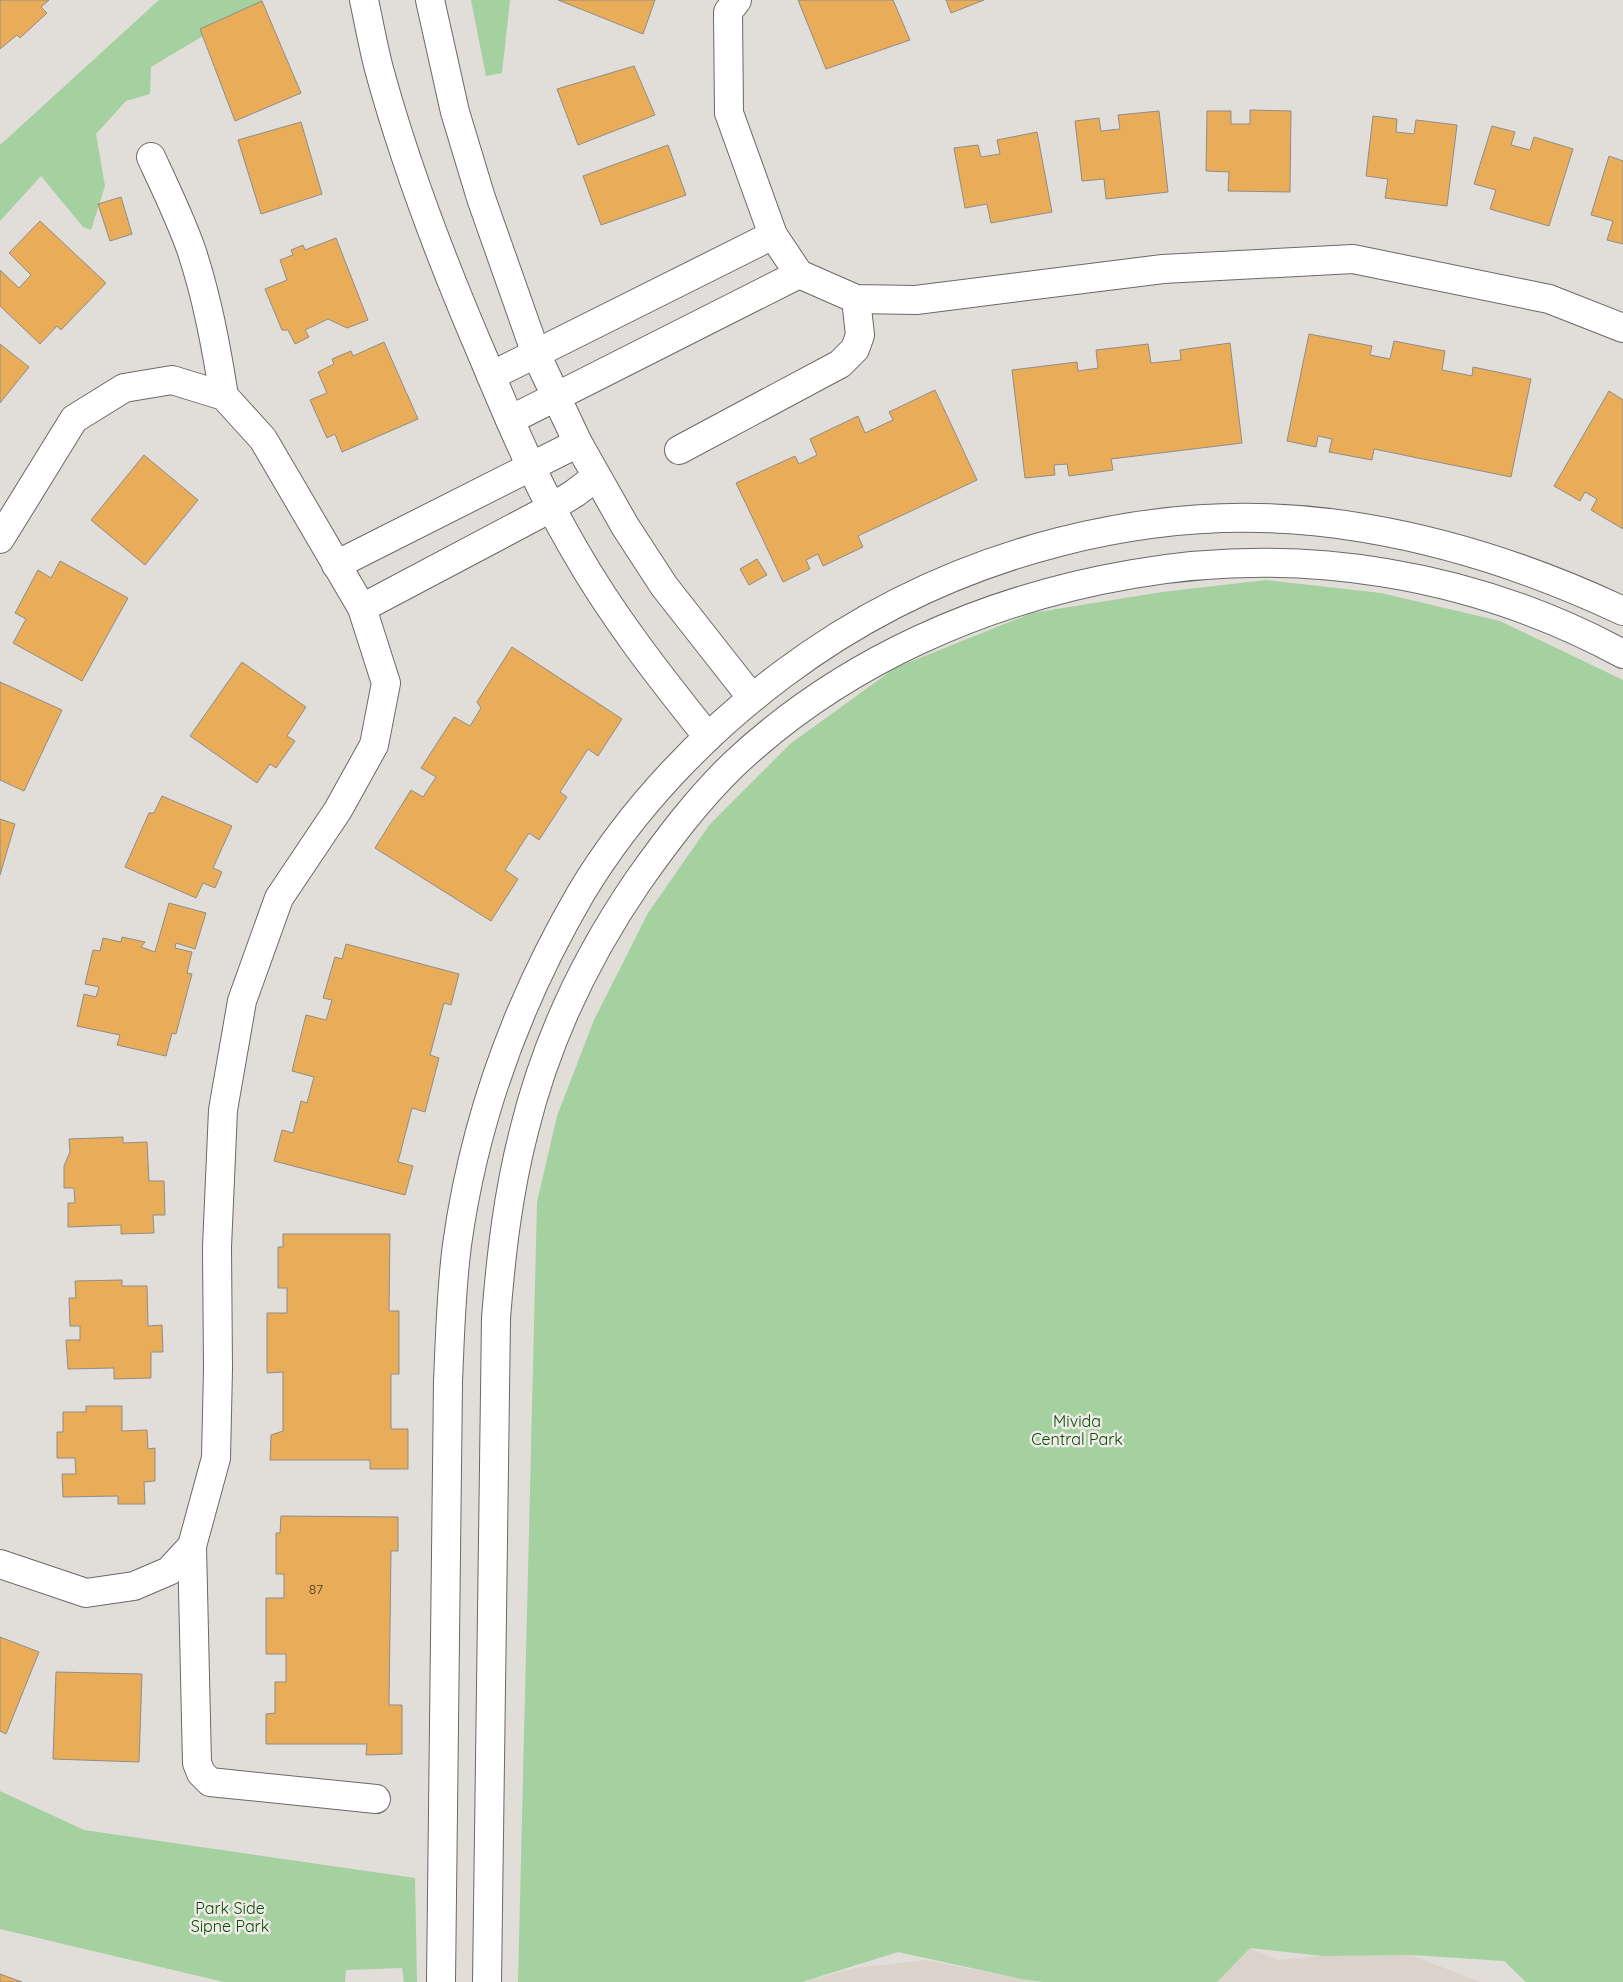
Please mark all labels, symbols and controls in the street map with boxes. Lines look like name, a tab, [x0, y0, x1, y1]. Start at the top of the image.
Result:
park label: Mivida Central Park	[1031, 1411, 1123, 1449]
house number: 87	[309, 1580, 323, 1598]
park label: Park Side Sipne Park	[191, 1898, 269, 1936]

